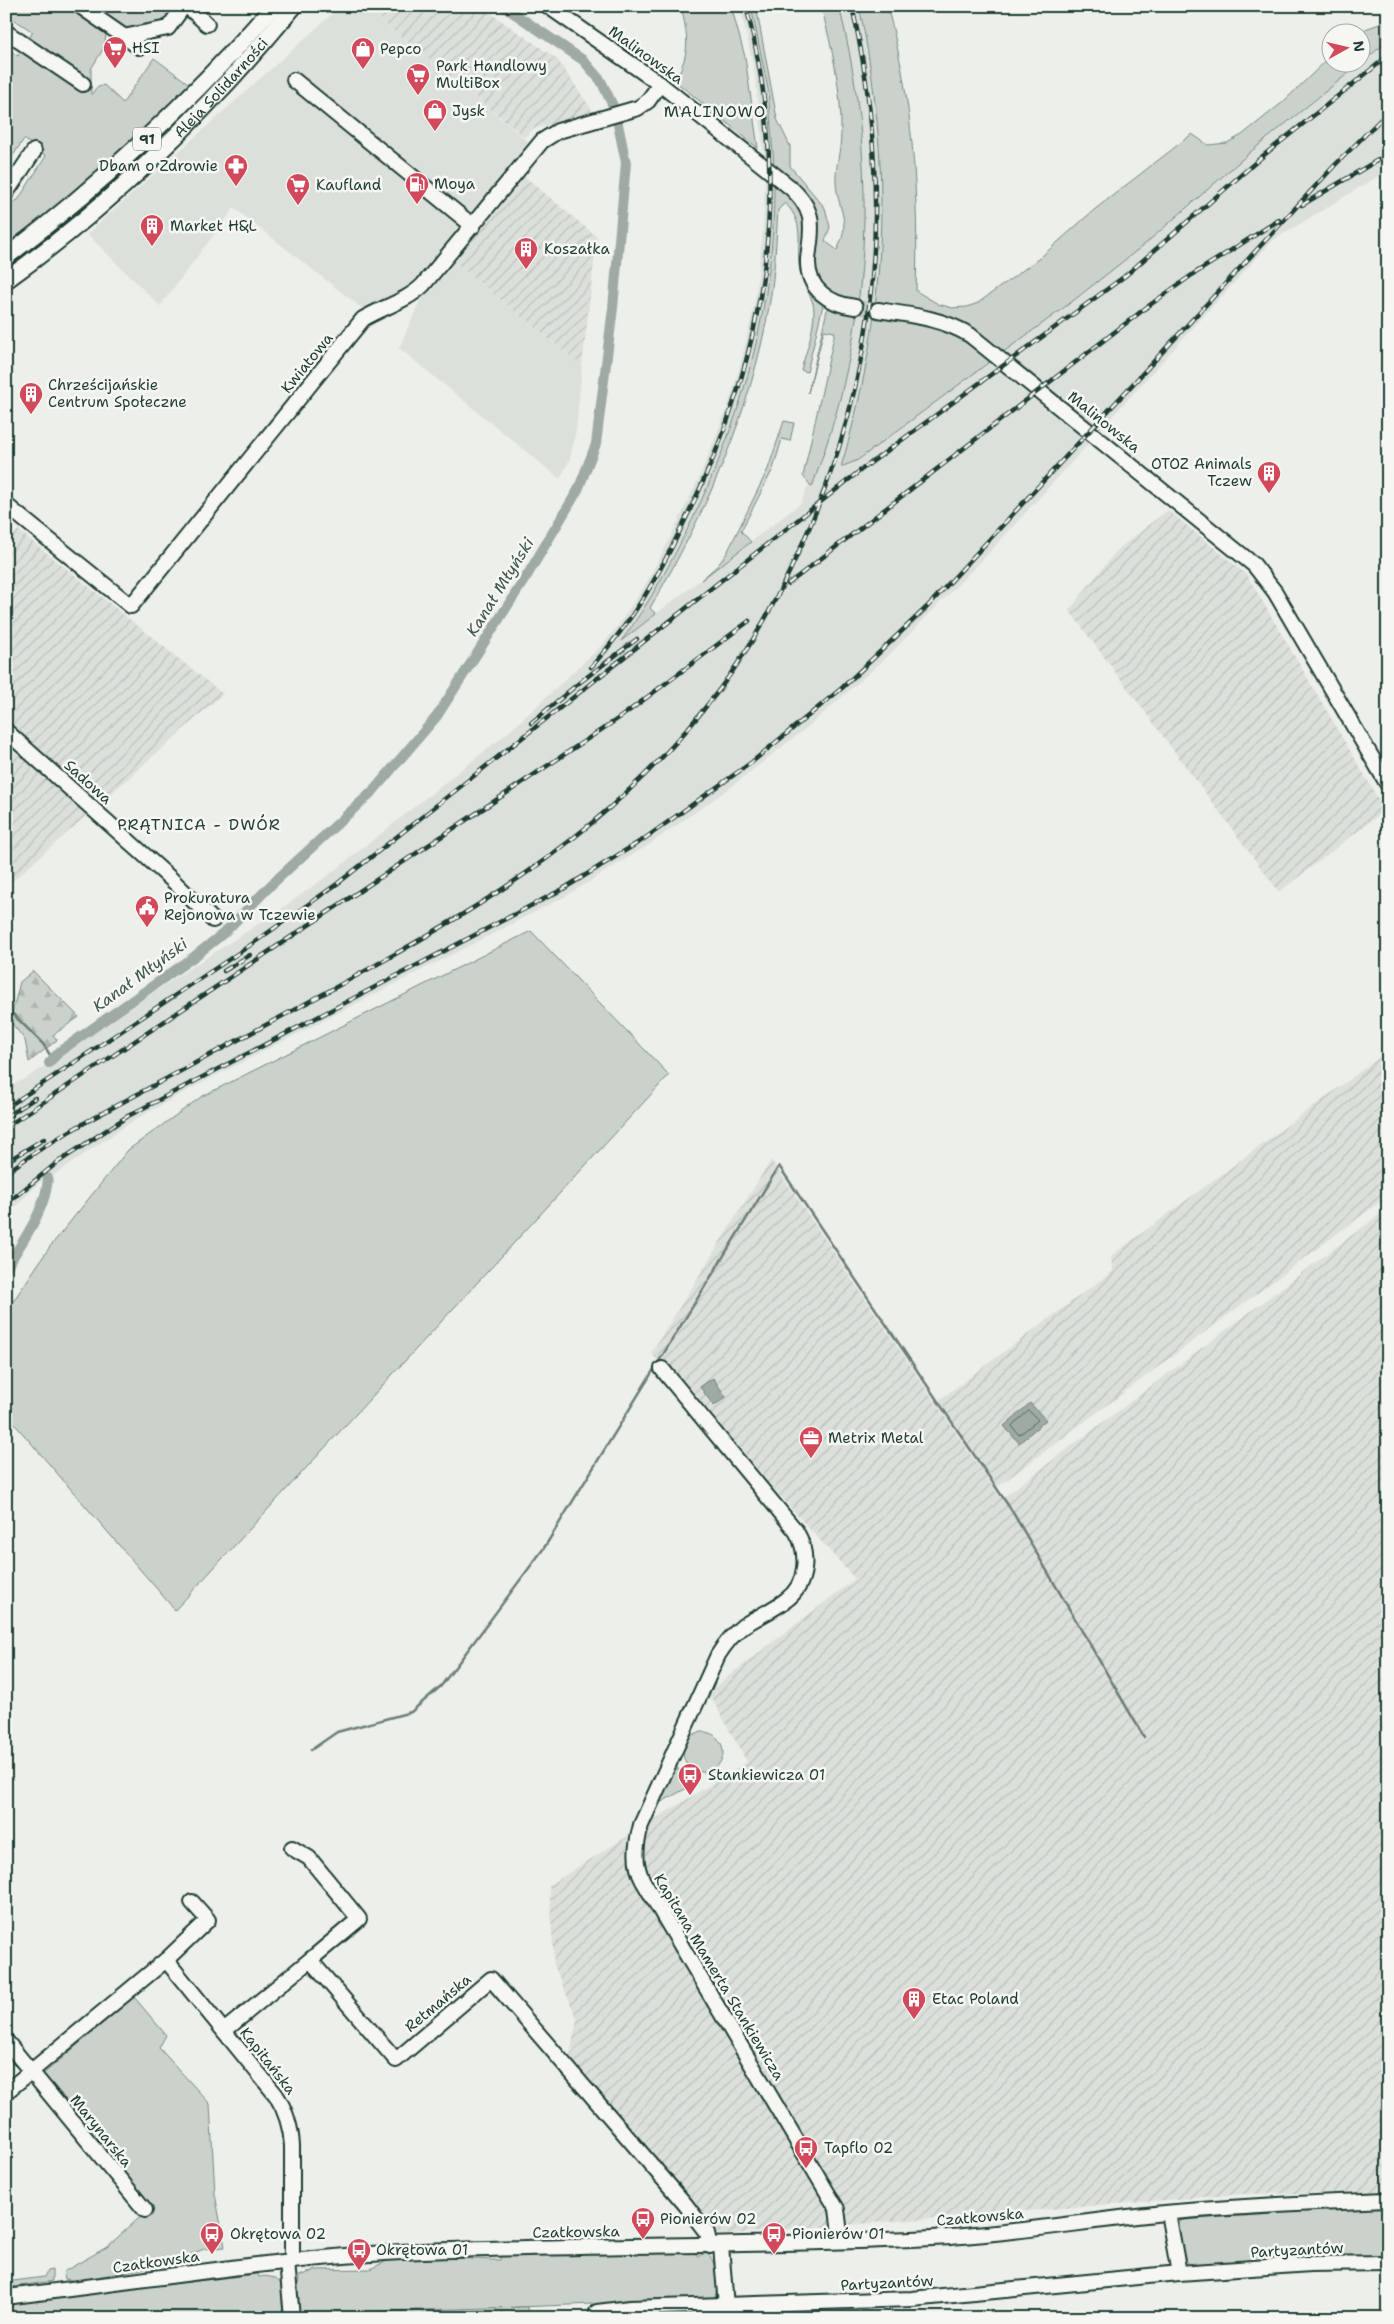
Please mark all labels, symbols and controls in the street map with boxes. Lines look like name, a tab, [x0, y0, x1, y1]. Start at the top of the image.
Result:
street label: Malinowska	[605, 21, 688, 89]
north arrow	[1322, 22, 1372, 72]
street label: Aleja Solidarności	[170, 34, 273, 142]
supermarket icon: HSI	[102, 35, 128, 69]
shop icon: Pepco	[350, 36, 376, 70]
place label: HSI	[132, 38, 160, 58]
place label: Pepco	[380, 39, 421, 59]
text: N	[1349, 39, 1369, 53]
place label: Park Handlowy MultiBox	[436, 56, 547, 93]
supermarket icon: Park Handlowy MultiBox	[405, 62, 431, 96]
shop icon: Jysk	[422, 98, 448, 132]
place label: Jysk	[452, 101, 485, 121]
district label: MALINOWO	[664, 101, 766, 122]
road number: 91	[133, 128, 161, 150]
pharmacy icon: Dbam o Zdrowie	[223, 153, 249, 187]
place label: Dbam o Zdrowie	[99, 156, 218, 176]
fuel station icon: Moya	[404, 171, 430, 205]
supermarket icon: Kaufland	[285, 172, 311, 206]
place label: Moya	[434, 174, 476, 194]
place label: Kaufland	[316, 175, 382, 195]
building icon: Market H&L	[139, 213, 165, 247]
place label: Market H&L	[170, 216, 257, 236]
building icon: Koszałka	[513, 236, 539, 270]
place label: Koszałka	[544, 239, 610, 259]
street label: Kwiatowa	[277, 328, 338, 397]
place label: Chrześcijańskie Centrum Społeczne	[48, 375, 187, 412]
building icon: Chrześcijańskie Centrum Społeczne	[18, 381, 44, 415]
street label: Malinowska	[1064, 387, 1145, 458]
place label: OTOZ Animals Tczew	[1151, 454, 1252, 491]
building icon: OTOZ Animals Tczew	[1256, 460, 1282, 494]
water label: Kanał Młyński	[461, 533, 539, 640]
street label: Sadowa	[60, 755, 117, 809]
district label: PRĄTNICA - DWÓR	[117, 814, 281, 835]
place label: Prokuratura Rejonowa w Tczewie	[164, 888, 316, 925]
public building icon: Prokuratura Rejonowa w Tczewie	[134, 894, 160, 928]
water label: Kanał Młyński	[88, 933, 192, 1017]
office icon: Metrix Metal	[798, 1425, 824, 1459]
place label: Metrix Metal	[828, 1428, 924, 1448]
bus stop icon: Stankiewicza 01	[677, 1762, 703, 1796]
place label: Stankiewicza 01	[708, 1765, 825, 1785]
street label: Kapitana Mamerta Stankiewicza	[649, 1870, 789, 2085]
street label: Retmańska	[401, 1969, 476, 2037]
building icon: Etac Poland	[901, 1986, 927, 2020]
place label: Etac Poland	[932, 1989, 1019, 2009]
street label: Kapitańska	[235, 2023, 301, 2099]
street label: Marynarska	[66, 2090, 137, 2172]
bus stop icon: Tapflo 02	[793, 2135, 819, 2169]
place label: Tapflo 02	[824, 2138, 893, 2158]
street label: Czatkowska	[936, 2203, 1025, 2231]
bus stop icon: Pionierów 02	[630, 2206, 656, 2240]
place label: Pionierów 02	[660, 2209, 756, 2229]
bus stop icon: Okrętowa 02	[199, 2221, 225, 2255]
street label: Czatkowska	[532, 2221, 620, 2243]
bus stop icon: Pionierów 01	[761, 2221, 787, 2255]
place label: Okrętowa 02	[230, 2224, 326, 2244]
place label: Pionierów 01	[792, 2224, 885, 2244]
bus stop icon: Okrętowa 01	[346, 2237, 372, 2271]
street label: Partyzantów	[1250, 2238, 1344, 2262]
place label: Okrętowa 01	[376, 2240, 468, 2260]
street label: Czatkowska	[111, 2246, 201, 2278]
street label: Partyzantów	[840, 2271, 934, 2295]

